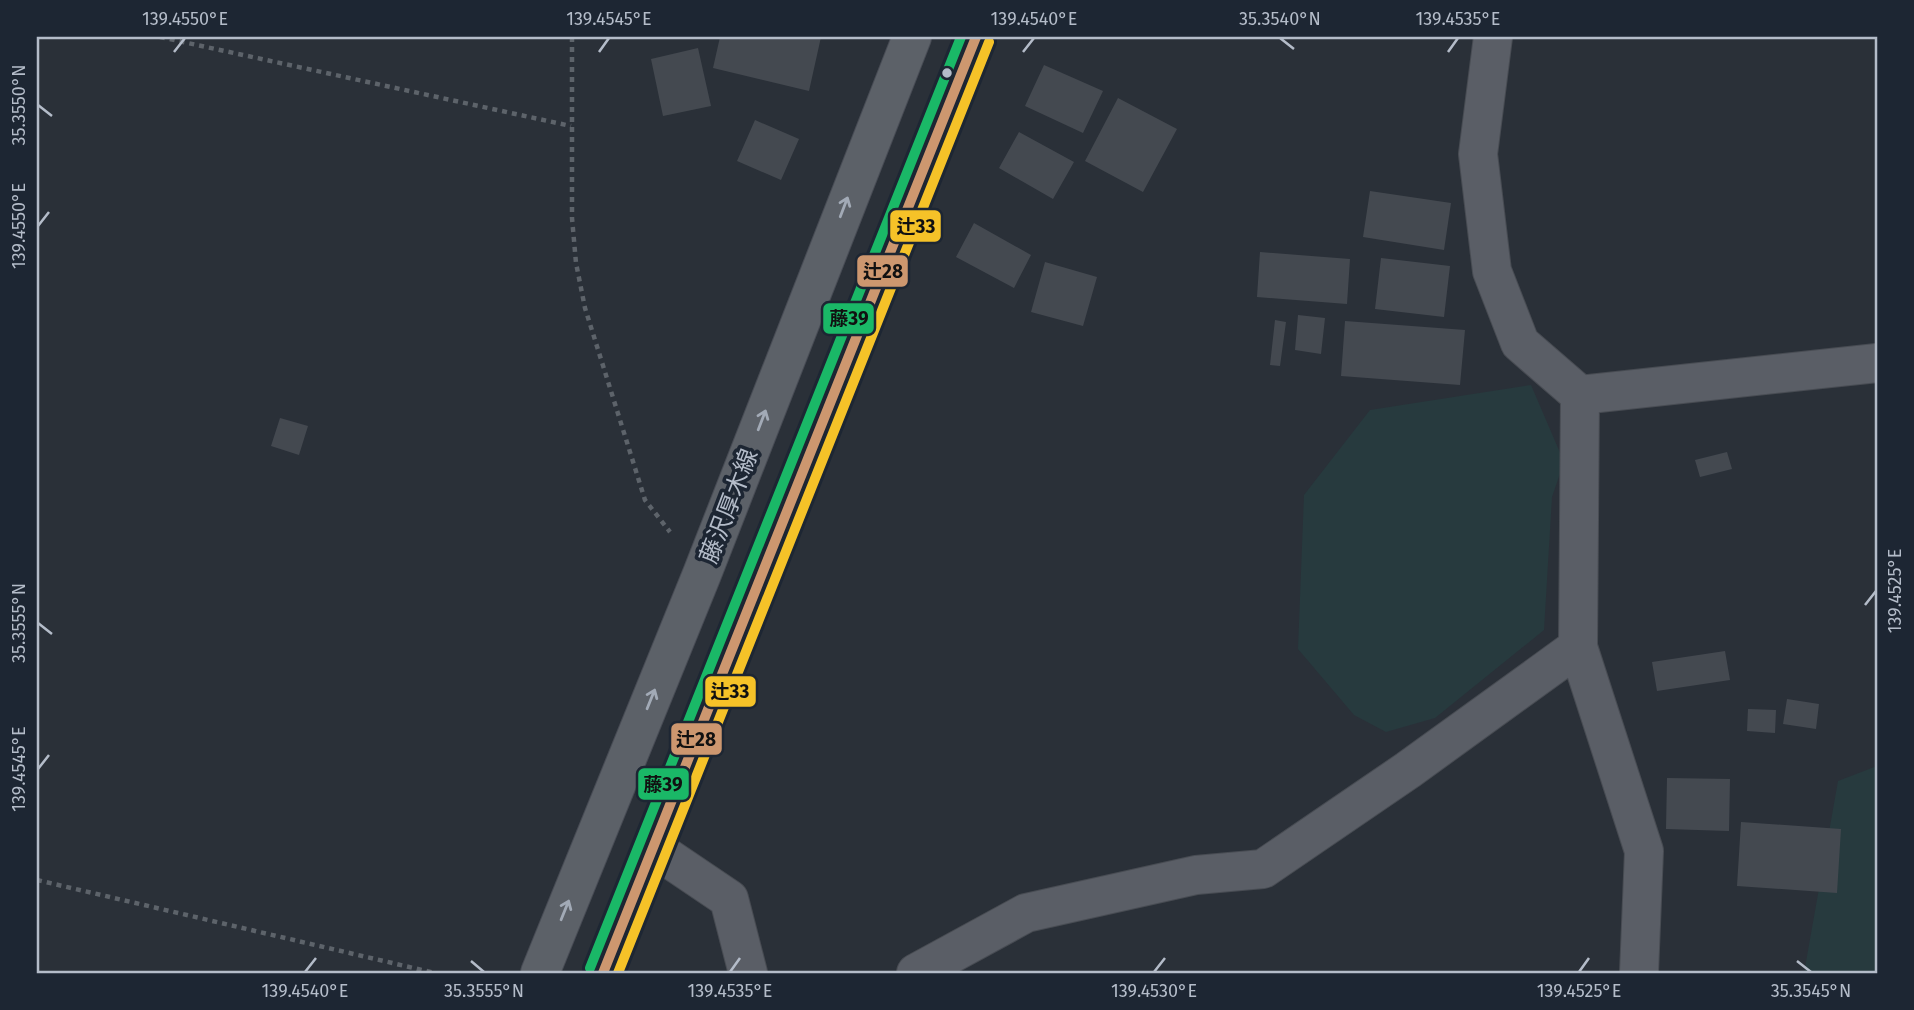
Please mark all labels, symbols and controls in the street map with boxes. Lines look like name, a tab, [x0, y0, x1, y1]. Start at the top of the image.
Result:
text: 139.4550°E	[142, 8, 228, 30]
text: 139.4545°E	[566, 8, 652, 30]
text: 139.4540°E	[991, 8, 1077, 30]
text: 35.3540°N	[1239, 8, 1321, 30]
text: 139.4535°E	[1416, 8, 1500, 30]
text: 35.3550°N	[8, 64, 30, 146]
unlabelled marker	[940, 66, 954, 80]
text: 139.4550°E	[8, 183, 30, 269]
one-way arrow	[839, 197, 852, 219]
line badge: 辻33	[889, 209, 942, 243]
text: 辻33	[897, 215, 935, 238]
line badge: 辻28	[856, 254, 909, 288]
text: 辻28	[863, 260, 903, 283]
line badge: 藤39	[822, 302, 875, 335]
text: 藤39	[829, 307, 869, 330]
one-way arrow	[757, 409, 769, 431]
street label: 藤沢厚木線	[694, 445, 764, 567]
text: 139.4525°E	[1884, 549, 1906, 633]
text: 35.3555°N	[8, 583, 30, 663]
line badge: 辻33	[704, 675, 757, 708]
text: 辻33	[711, 680, 749, 703]
one-way arrow	[646, 689, 659, 711]
line badge: 辻28	[670, 722, 723, 756]
text: 139.4545°E	[8, 726, 30, 812]
text: 辻28	[676, 728, 716, 751]
line badge: 藤39	[637, 767, 690, 801]
text: 藤39	[643, 773, 683, 796]
one-way arrow	[560, 900, 573, 921]
text: 139.4540°E	[262, 980, 348, 1002]
text: 35.3555°N	[444, 980, 524, 1002]
text: 139.4535°E	[688, 980, 772, 1002]
text: 139.4530°E	[1111, 980, 1197, 1002]
text: 139.4525°E	[1537, 980, 1621, 1002]
text: 35.3545°N	[1771, 980, 1851, 1002]

